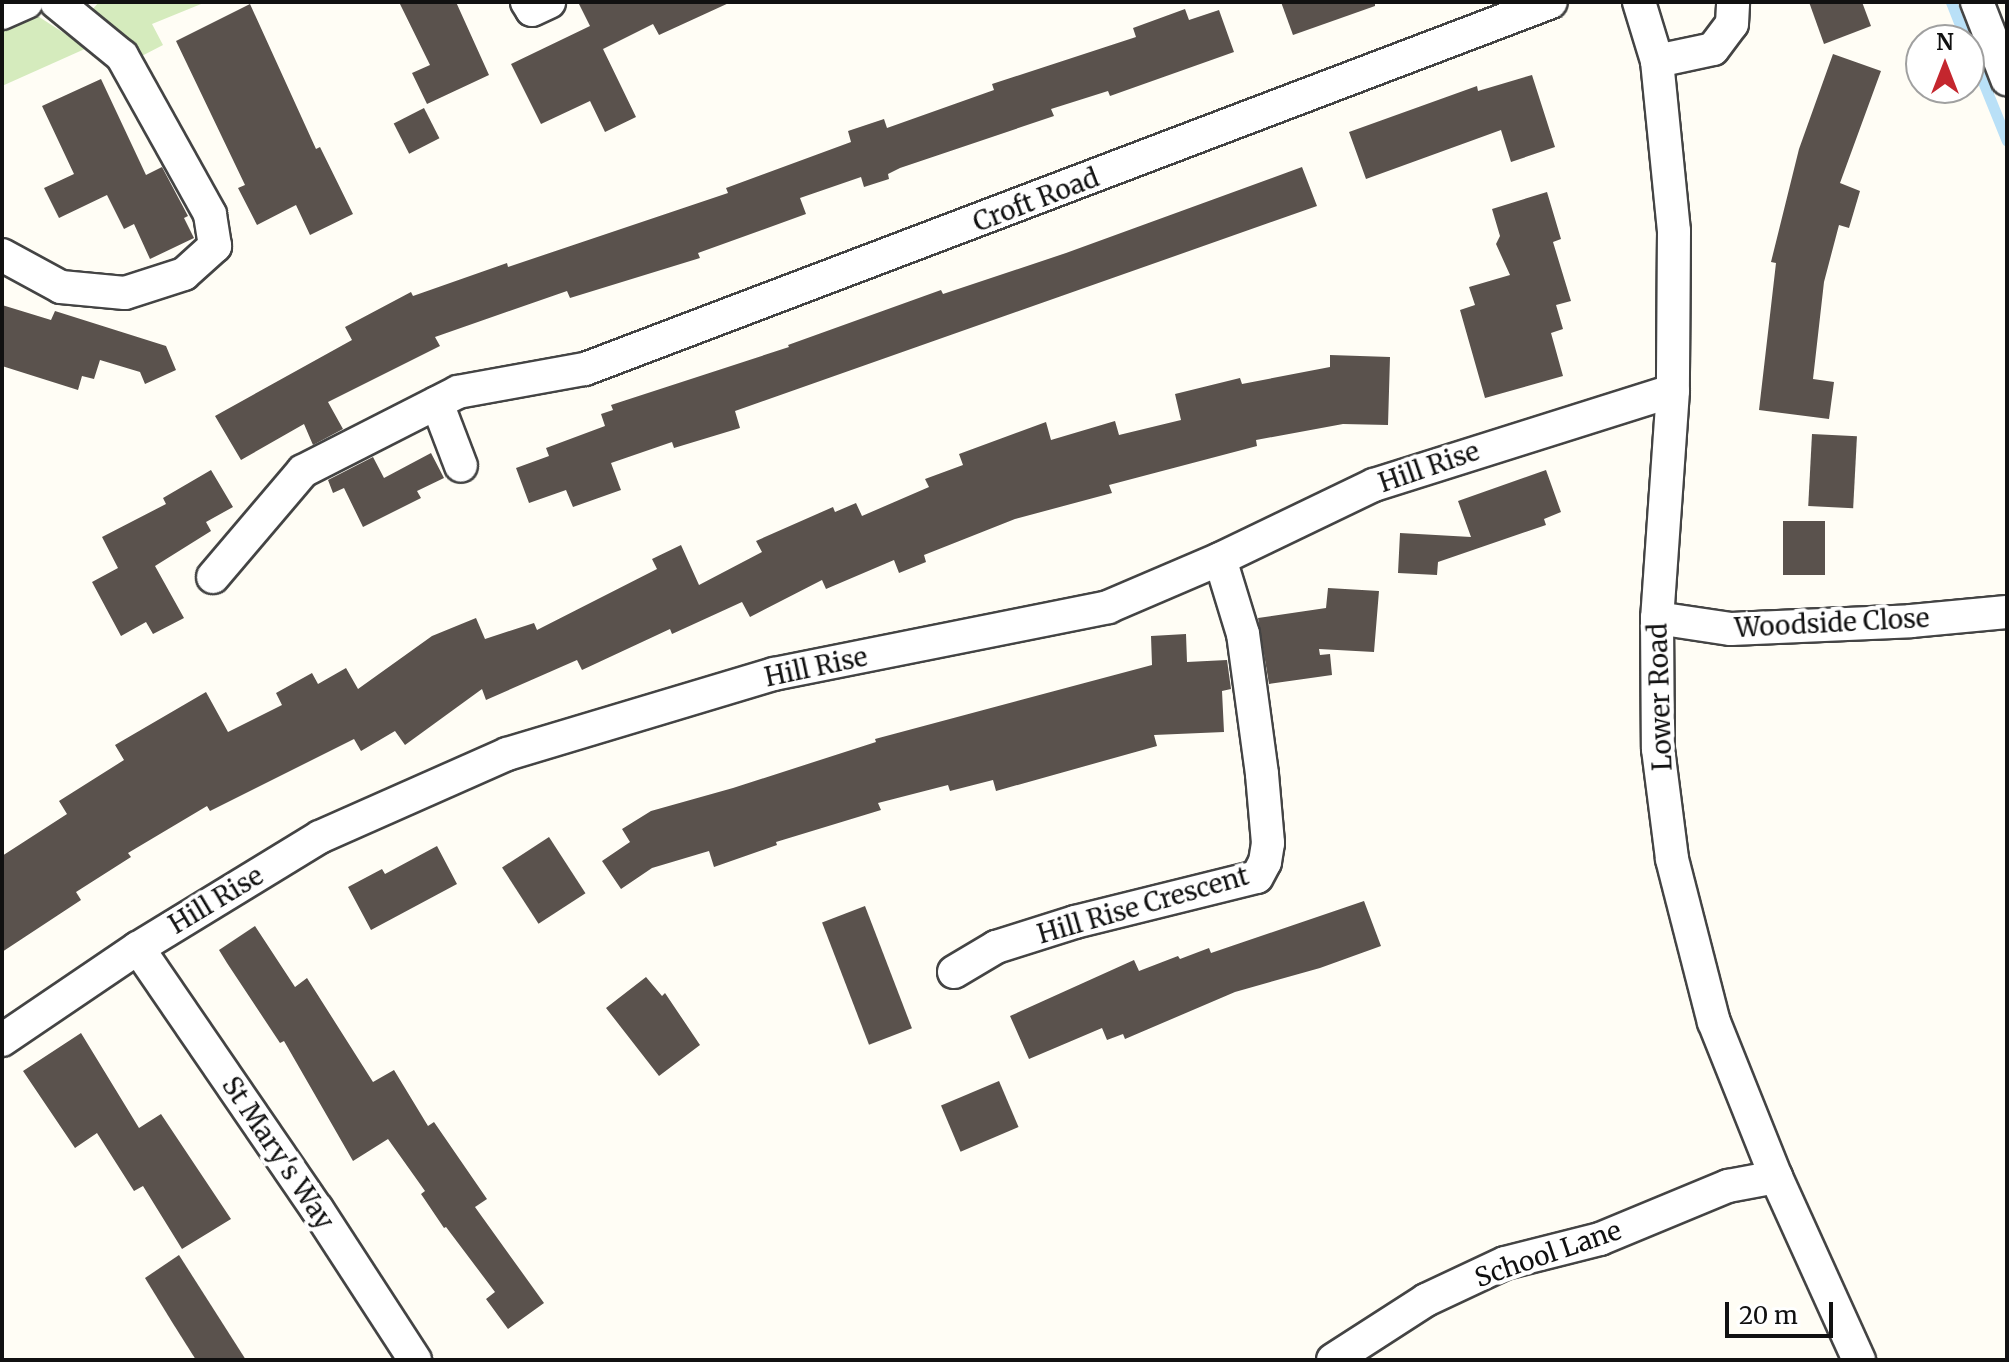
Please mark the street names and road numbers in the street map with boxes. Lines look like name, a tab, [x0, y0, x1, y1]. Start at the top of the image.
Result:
street label: Croft Road	[969, 162, 1103, 238]
street label: Hill Rise	[1375, 435, 1483, 499]
street label: Woodside Close	[1734, 602, 1930, 644]
street label: Lower Road	[1642, 623, 1678, 771]
street label: Hill Rise	[762, 641, 870, 693]
street label: Hill Rise	[163, 860, 269, 940]
street label: Hill Rise Crescent	[1034, 860, 1252, 950]
street label: St Mary's Way	[216, 1071, 340, 1235]
street label: School Lane	[1471, 1214, 1625, 1294]

